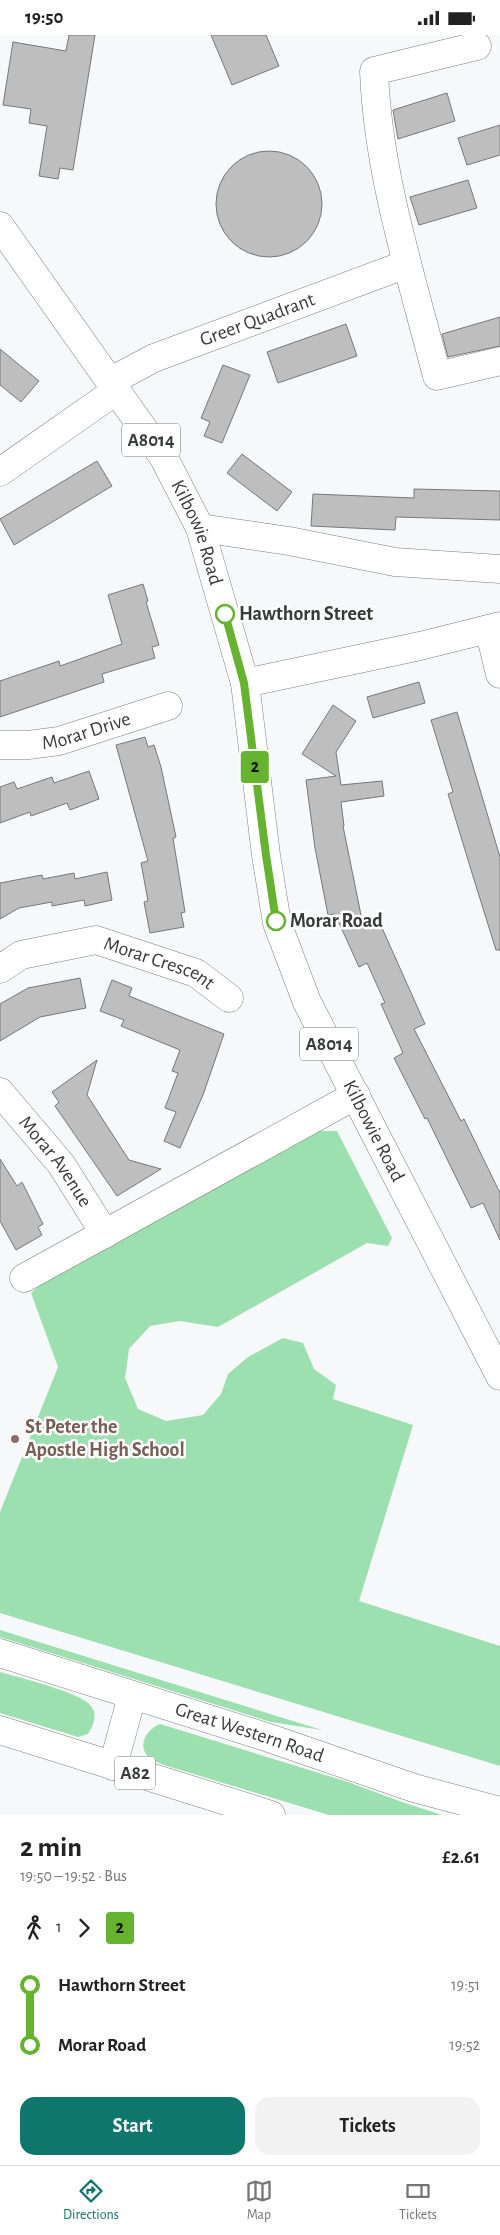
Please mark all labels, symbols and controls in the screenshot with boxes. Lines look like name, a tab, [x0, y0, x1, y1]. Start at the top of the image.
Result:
text: 19:50	[25, 8, 63, 27]
street label: Greer Quadrant	[197, 289, 318, 350]
road number: A8014	[122, 423, 180, 457]
street label: Kilbowie Road	[167, 477, 226, 587]
marker: Hawthorn Street	[215, 604, 235, 624]
place label: Hawthorn Street	[239, 604, 373, 624]
street label: Morar Drive	[41, 709, 133, 753]
line badge: 2	[239, 751, 271, 783]
text: 2	[251, 758, 259, 776]
marker: Morar Road	[266, 911, 286, 931]
place label: Morar Road	[290, 911, 383, 931]
street label: Morar Crescent	[101, 933, 219, 994]
road number: A8014	[300, 1027, 358, 1061]
street label: Kilbowie Road	[339, 1077, 408, 1185]
street label: Morar Avenue	[15, 1112, 95, 1211]
place label: St Peter the Apostle High School	[25, 1417, 185, 1460]
marker: St Peter the Apostle High School	[9, 1433, 21, 1445]
street label: Great Western Road	[173, 1699, 327, 1766]
road number: A82	[115, 1757, 155, 1790]
text: 2 min	[20, 1834, 82, 1862]
text: £2.61	[442, 1848, 480, 1867]
text: 19:50 – 19:52 · Bus	[20, 1868, 127, 1884]
icon: walk	[20, 1914, 48, 1942]
icon: forward	[70, 1914, 98, 1942]
text: 1	[56, 1919, 62, 1935]
text: 2	[116, 1919, 124, 1937]
text: Hawthorn Street	[58, 1976, 185, 1995]
text: 19:51	[451, 1977, 480, 1993]
text: Morar Road	[58, 2036, 146, 2055]
text: 19:52	[449, 2037, 480, 2053]
button: Start	[20, 2097, 245, 2155]
button: Tickets	[255, 2097, 480, 2155]
tab: Directions	[63, 2177, 119, 2224]
tab: Map	[245, 2177, 273, 2224]
tab: Tickets	[399, 2177, 437, 2224]

